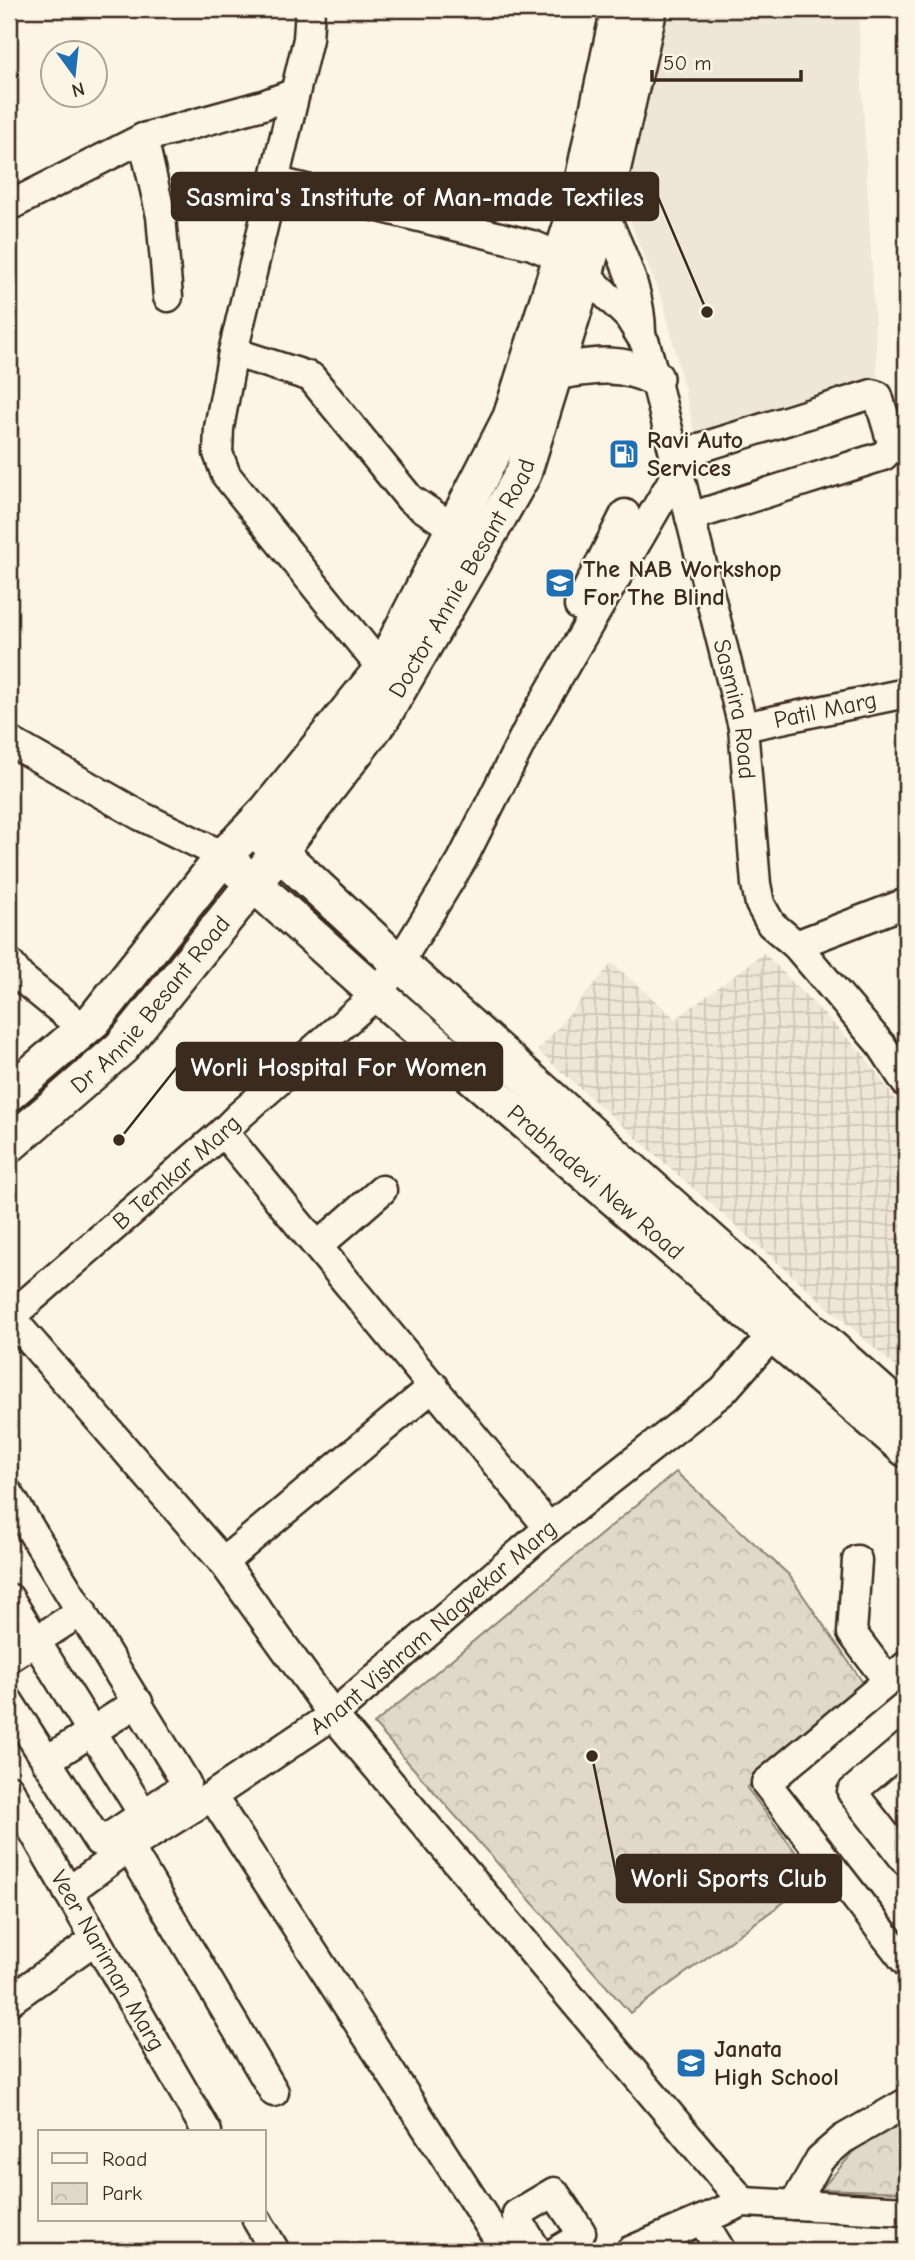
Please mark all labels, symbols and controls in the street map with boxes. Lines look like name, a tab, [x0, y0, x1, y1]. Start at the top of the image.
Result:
north arrow	[38, 38, 108, 108]
scale bar	[652, 38, 801, 82]
text: 50 m	[663, 51, 712, 75]
text: N	[69, 77, 87, 102]
callout: Sasmira's Institute of Man-made Textiles	[172, 173, 658, 220]
text: Sasmira's Institute of Man-made Textiles	[186, 183, 644, 213]
place label: Ravi Auto Services	[647, 426, 743, 482]
fuel station icon: Ravi Auto Services	[607, 437, 641, 471]
street label: Doctor Annie Besant Road	[383, 456, 541, 703]
place label: The NAB Workshop For The Blind	[583, 555, 782, 611]
school or university icon: The NAB Workshop For The Blind	[543, 566, 577, 600]
street label: Sasmira Road	[707, 636, 761, 780]
street label: Patil Marg	[771, 685, 879, 734]
street label: Dr Annie Besant Road	[65, 910, 236, 1099]
callout: Worli Hospital For Women	[177, 1043, 502, 1090]
text: Worli Hospital For Women	[191, 1053, 487, 1083]
street label: Prabhadevi New Road	[502, 1099, 689, 1265]
street label: B Temkar Marg	[107, 1109, 246, 1236]
street label: Anant Vishram Nagvekar Marg	[305, 1514, 562, 1740]
callout: Worli Sports Club	[617, 1855, 841, 1902]
text: Worli Sports Club	[631, 1864, 827, 1894]
street label: Veer Nariman Marg	[45, 1865, 171, 2056]
place label: Janata High School	[714, 2035, 839, 2091]
school or university icon: Janata High School	[674, 2046, 708, 2080]
legend	[38, 2130, 266, 2222]
text: Road	[102, 2147, 147, 2171]
text: Park	[102, 2181, 142, 2205]

